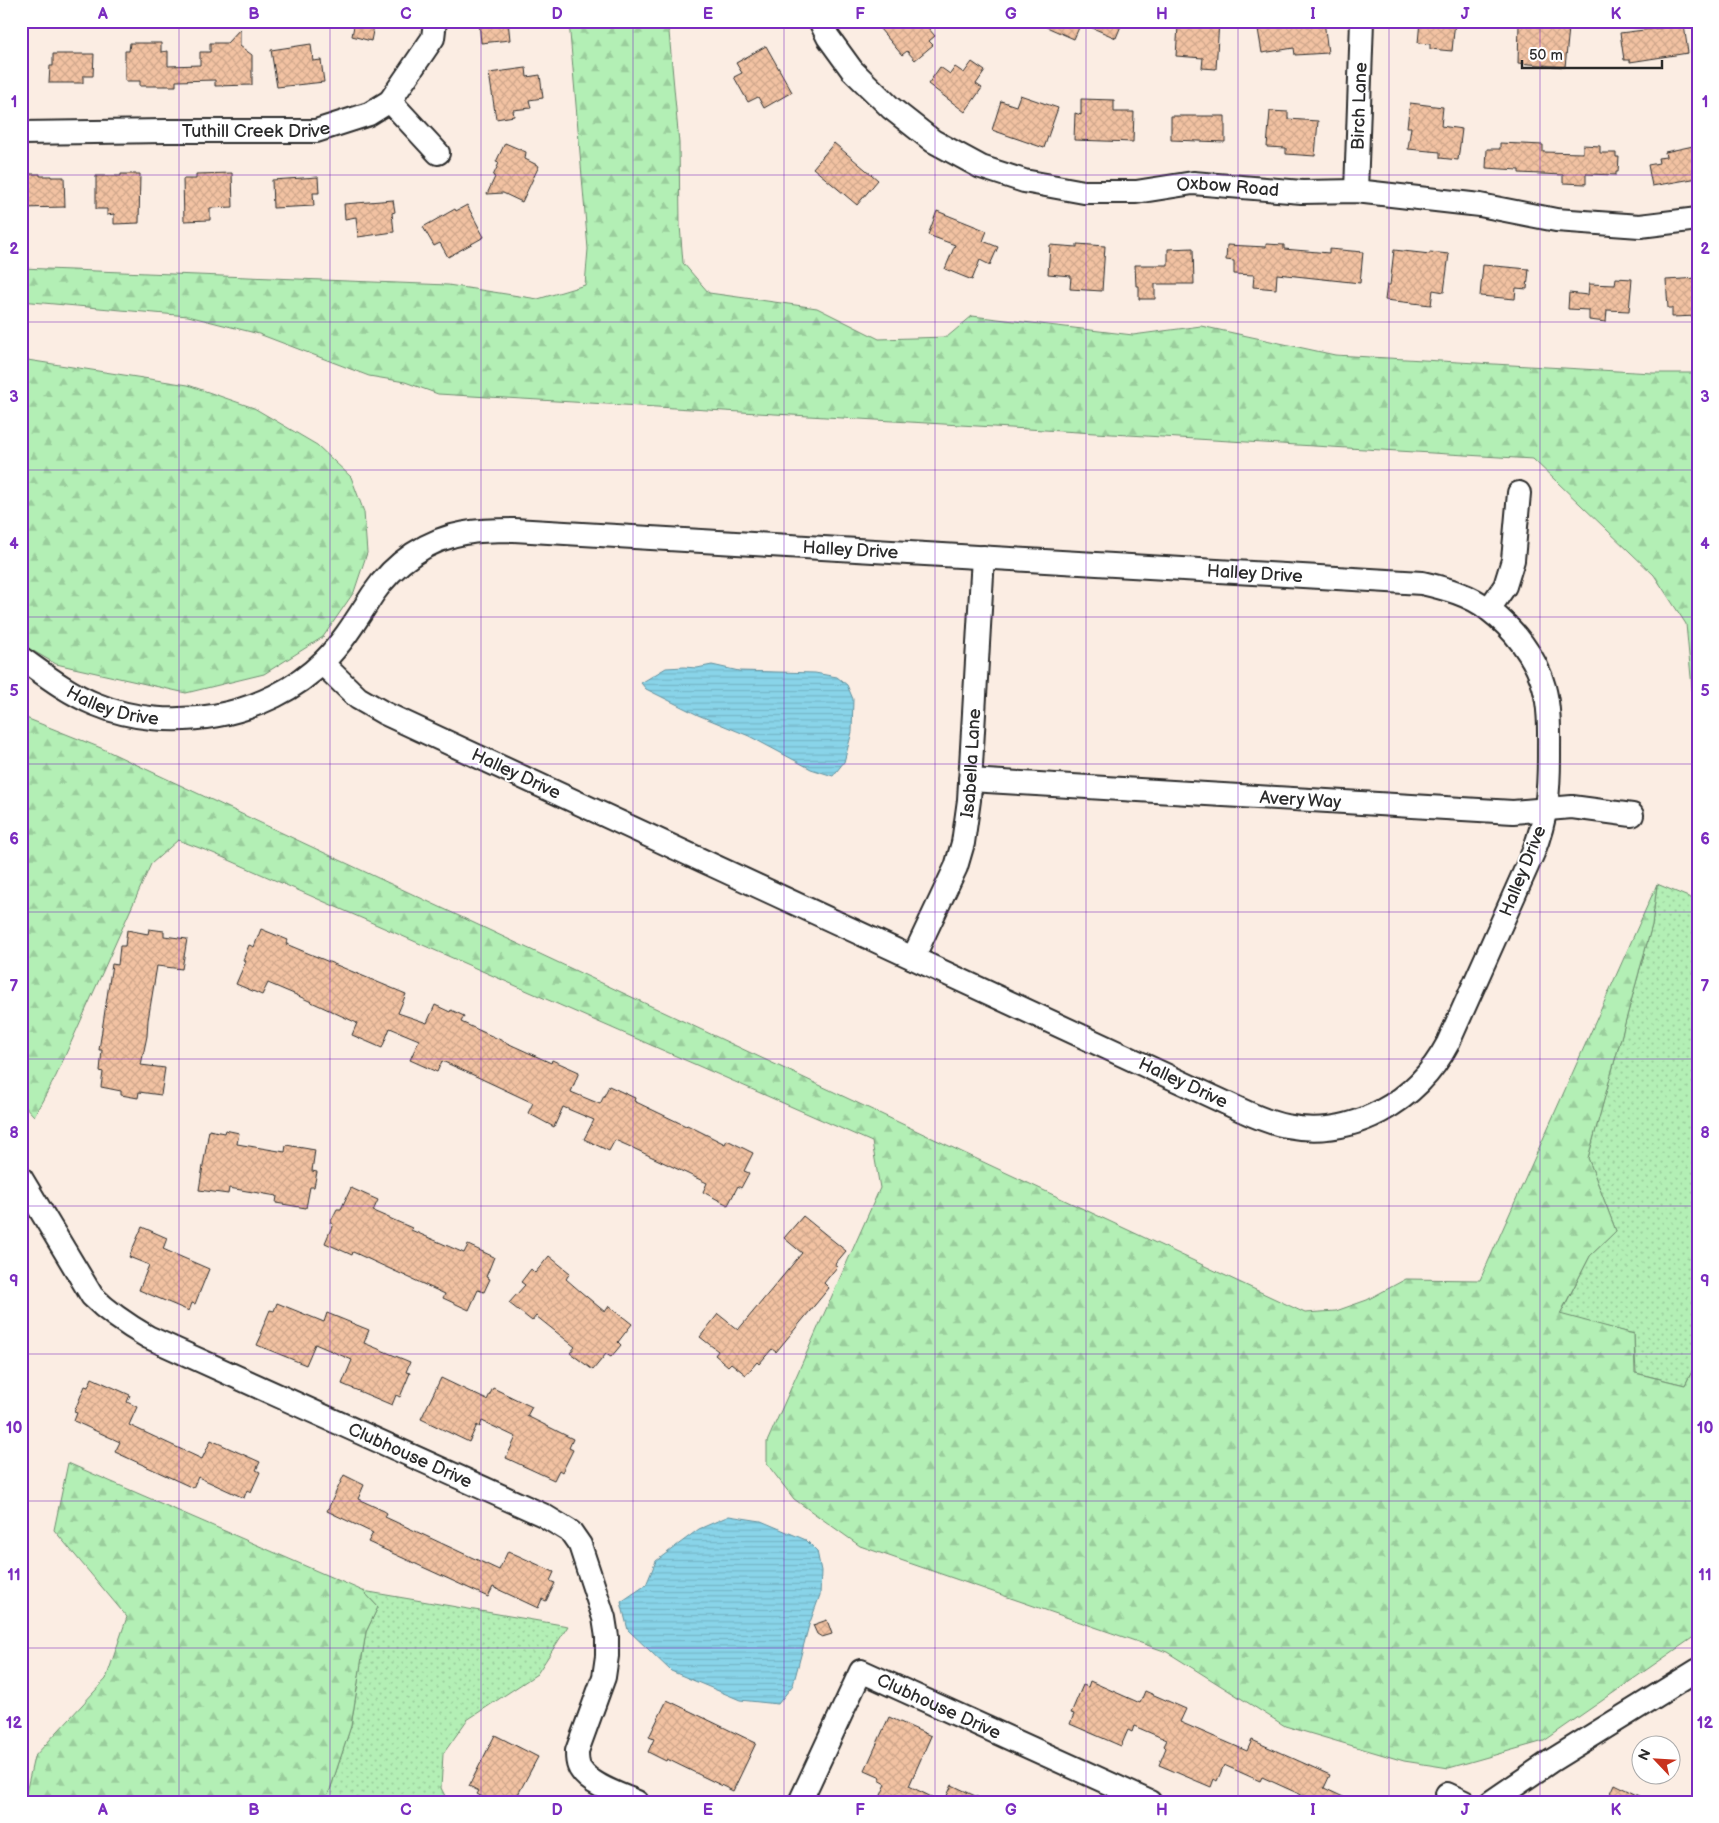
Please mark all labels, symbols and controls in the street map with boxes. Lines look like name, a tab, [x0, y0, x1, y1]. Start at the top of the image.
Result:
text: A	[97, 5, 108, 24]
text: B	[248, 5, 260, 24]
text: C	[400, 5, 412, 24]
text: D	[551, 5, 563, 24]
text: E	[703, 5, 713, 24]
text: F	[855, 5, 865, 24]
text: G	[1005, 5, 1017, 24]
text: H	[1156, 5, 1168, 24]
text: I	[1310, 5, 1316, 24]
text: J	[1461, 5, 1470, 24]
text: K	[1611, 5, 1622, 24]
scale bar	[1522, 38, 1662, 70]
text: 50 m	[1529, 46, 1563, 65]
street label: Birch Lane	[1347, 61, 1371, 150]
text: 1	[11, 93, 17, 112]
text: 1	[1702, 93, 1708, 112]
street label: Tuthill Creek Drive	[182, 117, 333, 142]
street label: Oxbow Road	[1175, 172, 1280, 201]
text: 2	[9, 240, 19, 259]
text: 2	[1700, 240, 1710, 259]
text: 3	[9, 388, 19, 407]
text: 3	[1700, 388, 1710, 407]
text: 4	[9, 535, 19, 554]
text: 4	[1700, 535, 1710, 554]
street label: Halley Drive	[802, 536, 899, 563]
street label: Halley Drive	[1206, 560, 1304, 587]
street label: Halley Drive	[63, 681, 160, 729]
text: 5	[9, 682, 19, 701]
text: 5	[1700, 682, 1710, 701]
street label: Isabella Lane	[956, 708, 985, 819]
street label: Halley Drive	[468, 744, 564, 804]
street label: Avery Way	[1259, 787, 1343, 812]
street label: Halley Drive	[1495, 822, 1551, 919]
text: 6	[9, 830, 19, 849]
text: 6	[1700, 830, 1710, 849]
text: 7	[10, 977, 19, 996]
text: 7	[1701, 977, 1710, 996]
street label: Halley Drive	[1135, 1053, 1231, 1113]
text: 8	[9, 1124, 19, 1143]
text: 8	[1700, 1124, 1710, 1143]
text: 9	[9, 1272, 19, 1291]
text: 9	[1700, 1272, 1710, 1291]
street label: Clubhouse Drive	[345, 1418, 476, 1492]
text: 10	[6, 1419, 22, 1438]
text: 10	[1697, 1419, 1713, 1438]
text: 11	[7, 1566, 21, 1585]
text: 11	[1698, 1566, 1712, 1585]
street label: Clubhouse Drive	[874, 1669, 1004, 1744]
text: 12	[6, 1714, 23, 1733]
text: 12	[1697, 1714, 1714, 1733]
north arrow	[1632, 1736, 1682, 1786]
text: N	[1635, 1746, 1655, 1763]
text: A	[97, 1801, 108, 1820]
text: B	[248, 1801, 260, 1820]
text: C	[400, 1801, 412, 1820]
text: D	[551, 1801, 563, 1820]
text: E	[703, 1801, 713, 1820]
text: F	[855, 1801, 865, 1820]
text: G	[1005, 1801, 1017, 1820]
text: H	[1156, 1801, 1168, 1820]
text: I	[1310, 1801, 1316, 1820]
text: J	[1461, 1801, 1470, 1820]
text: K	[1611, 1801, 1622, 1820]

